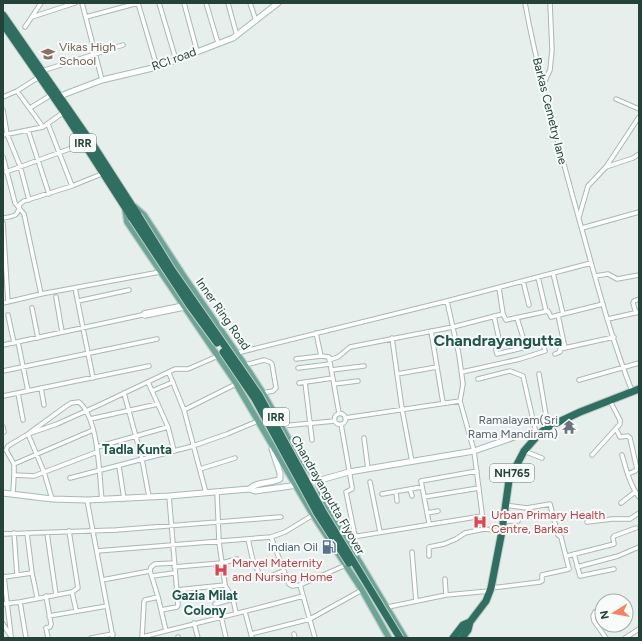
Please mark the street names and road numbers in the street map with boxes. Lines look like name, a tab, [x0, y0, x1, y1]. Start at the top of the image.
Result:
street label: RCI road	[150, 44, 198, 74]
street label: Barkas Cemetry lane	[530, 56, 570, 166]
road number: IRR	[70, 134, 96, 152]
street label: Inner Ring Road	[193, 275, 253, 353]
road number: IRR	[263, 408, 289, 426]
street label: Chandrayangutta Flyover	[288, 433, 368, 557]
road number: NH765	[490, 464, 534, 482]

